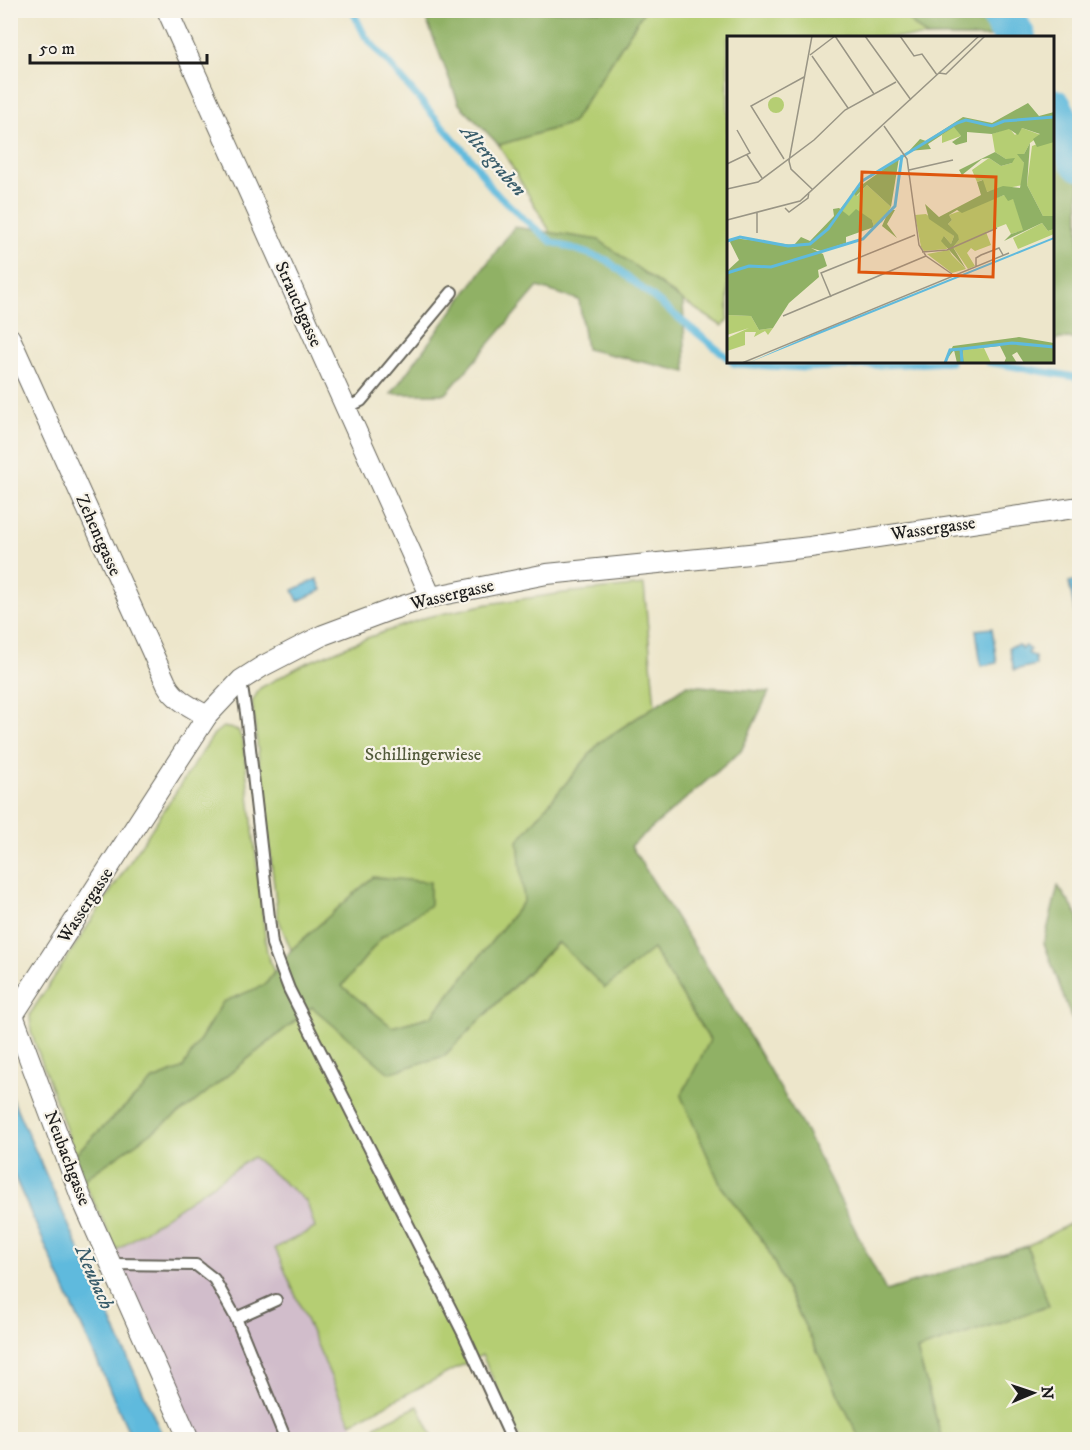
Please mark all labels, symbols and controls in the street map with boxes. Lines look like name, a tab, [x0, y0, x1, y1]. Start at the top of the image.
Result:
scale bar	[30, 27, 207, 65]
inset map	[727, 36, 1054, 363]
text: 50 m	[39, 38, 75, 60]
water label: Altergraben	[453, 118, 531, 202]
street label: Strauchgasse	[269, 258, 327, 351]
street label: Zehentgasse	[70, 491, 126, 580]
street label: Wassergasse	[888, 512, 977, 546]
street label: Wassergasse	[407, 575, 496, 615]
park label: Schillingerwiese	[365, 744, 481, 766]
street label: Wassergasse	[53, 864, 118, 948]
street label: Neubachgasse	[39, 1108, 95, 1209]
water label: Neubach	[68, 1241, 119, 1313]
north arrow	[1003, 1363, 1063, 1423]
text: N	[1037, 1386, 1057, 1399]

